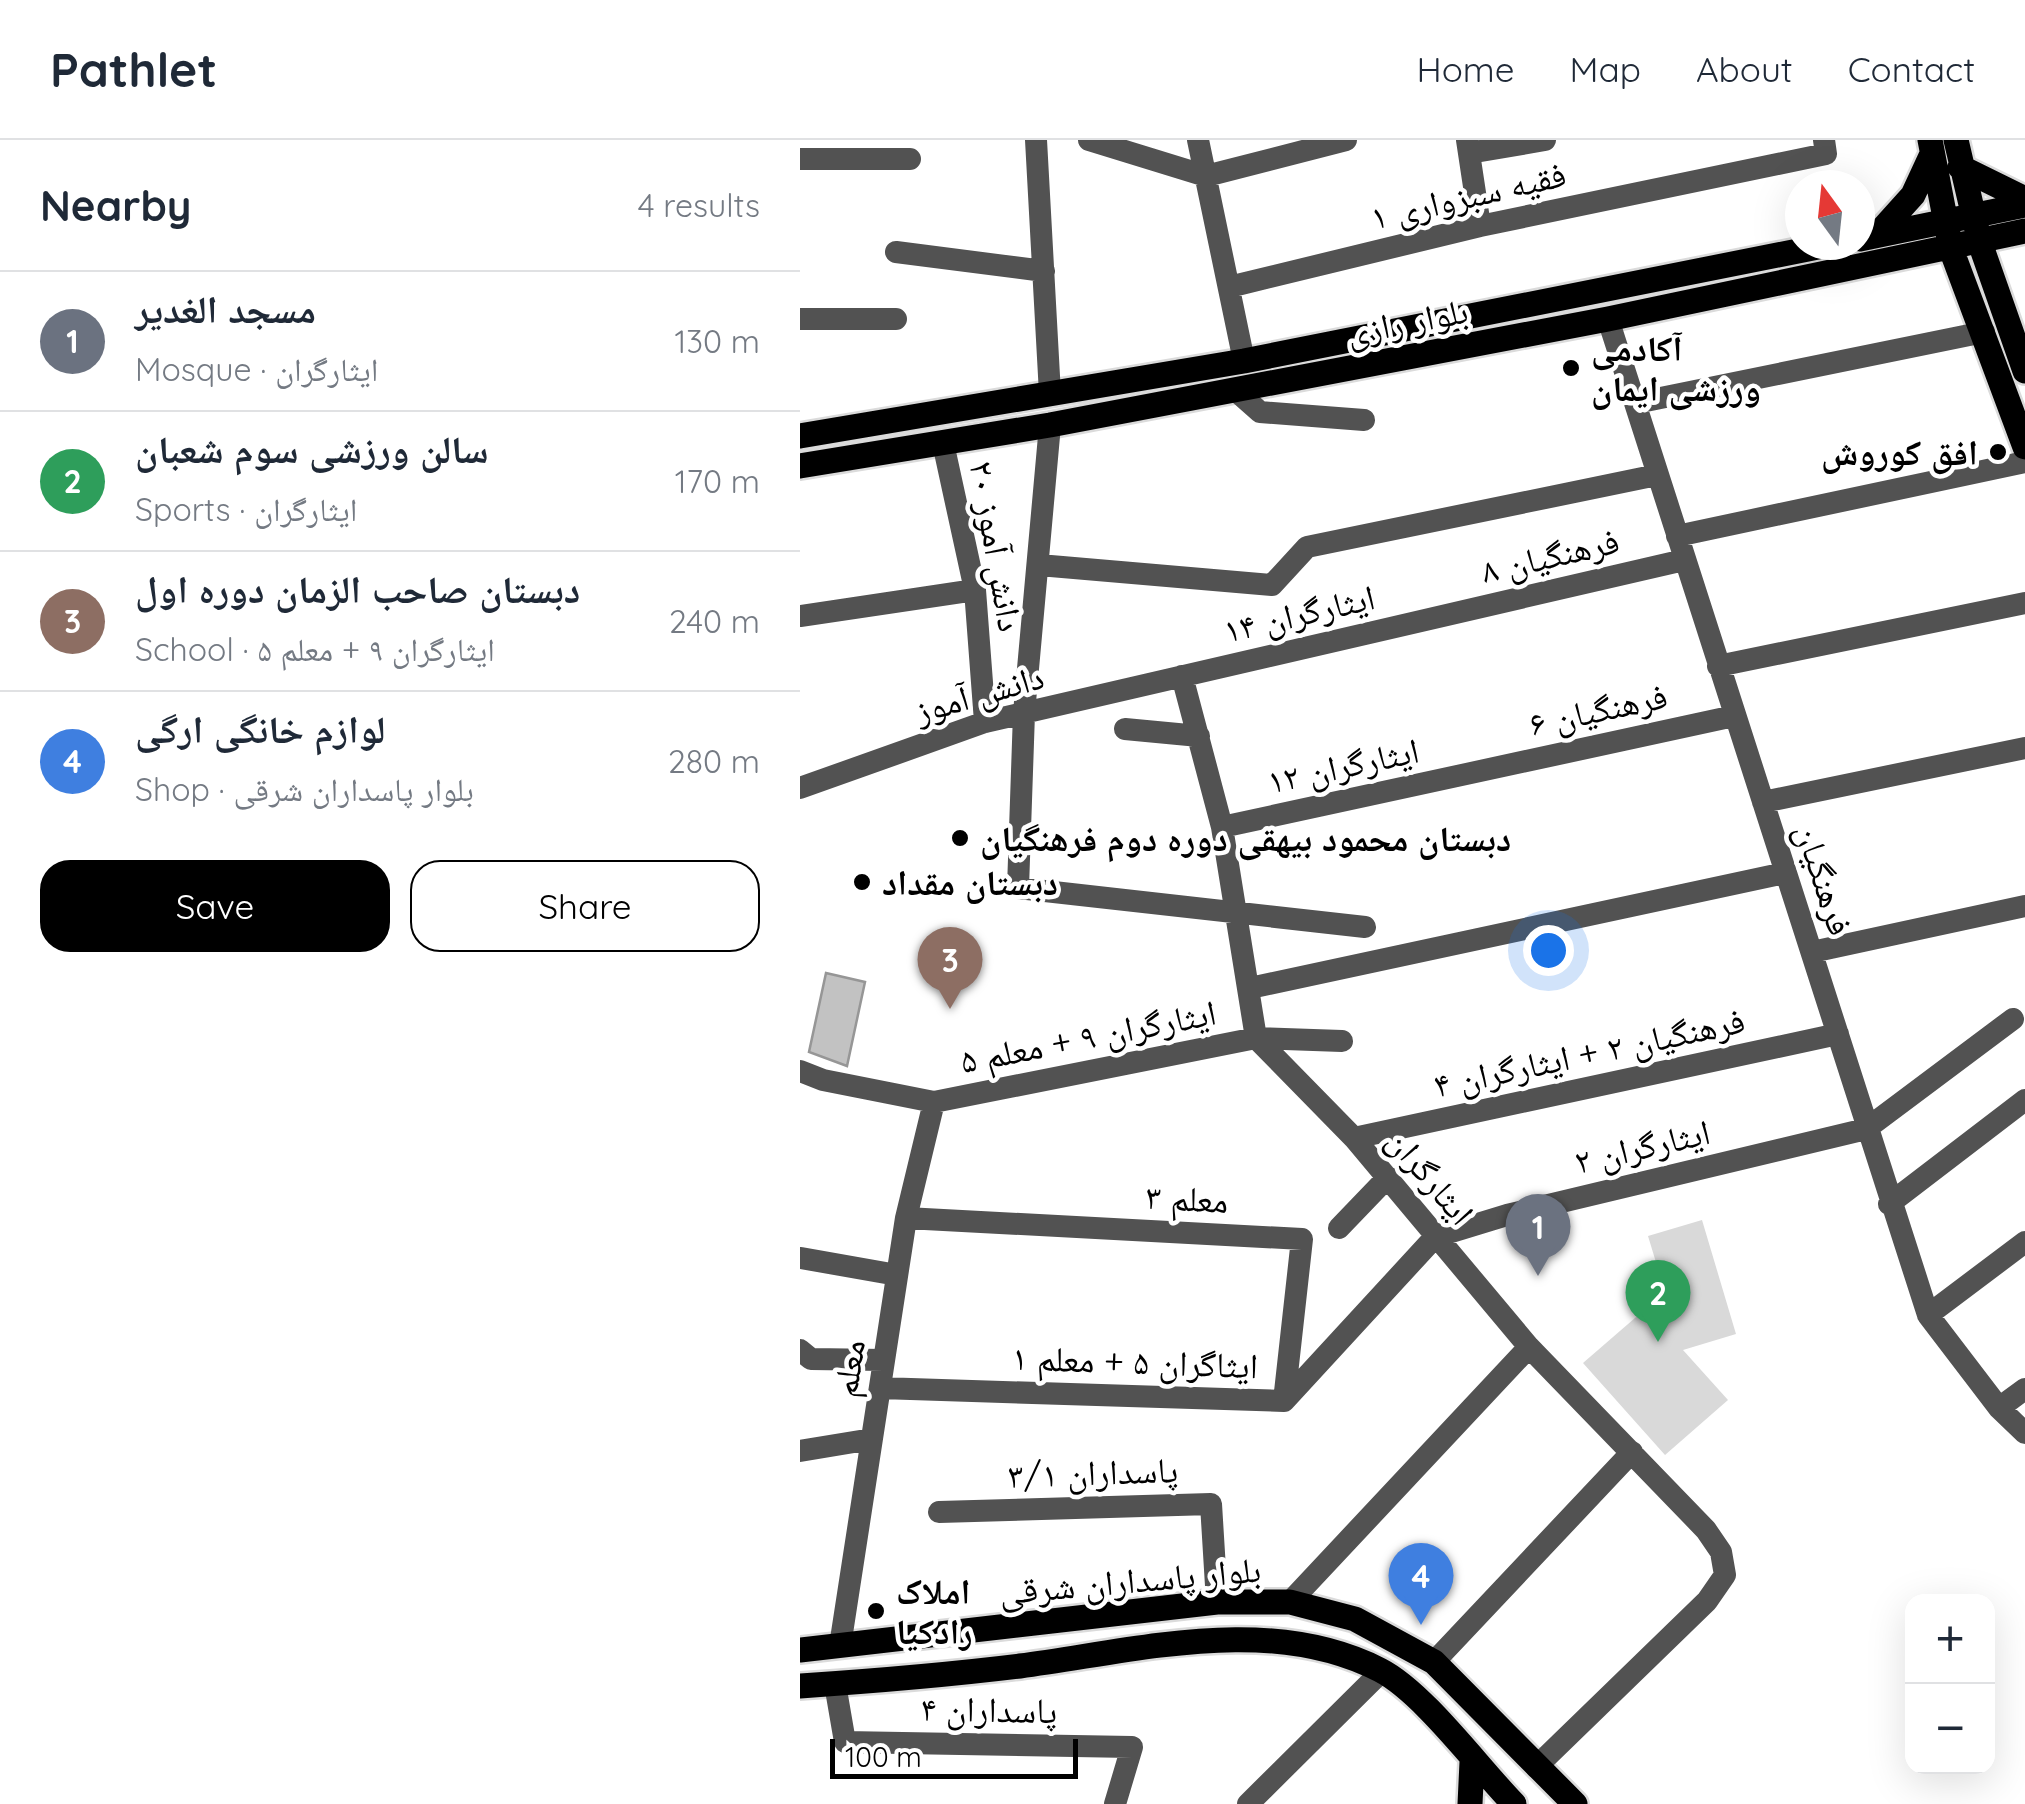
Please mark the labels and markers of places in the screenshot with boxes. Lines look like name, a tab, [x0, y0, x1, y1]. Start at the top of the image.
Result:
place label: آکادمی ورزشی ایمان	[1591, 326, 1761, 411]
marker: آکادمی ورزشی ایمان	[1560, 357, 1582, 379]
place label: افق کوروش	[1821, 430, 1978, 475]
marker: افق کوروش	[1987, 441, 2009, 463]
place label: دبستان محمود بیهقی دوره دوم فرهنگیان	[980, 816, 1511, 863]
marker: دبستان محمود بیهقی دوره دوم فرهنگیان	[949, 827, 971, 849]
place label: دبستان مقداد	[882, 860, 1058, 904]
marker: دبستان مقداد	[851, 871, 873, 893]
pin: 3	[918, 926, 982, 1009]
pin: 1	[1506, 1194, 1570, 1276]
pin: 2	[1626, 1260, 1690, 1342]
pin: 4	[1388, 1542, 1454, 1625]
place label: املاک رادکیا	[896, 1569, 973, 1653]
marker: املاک رادکیا	[865, 1600, 887, 1622]

